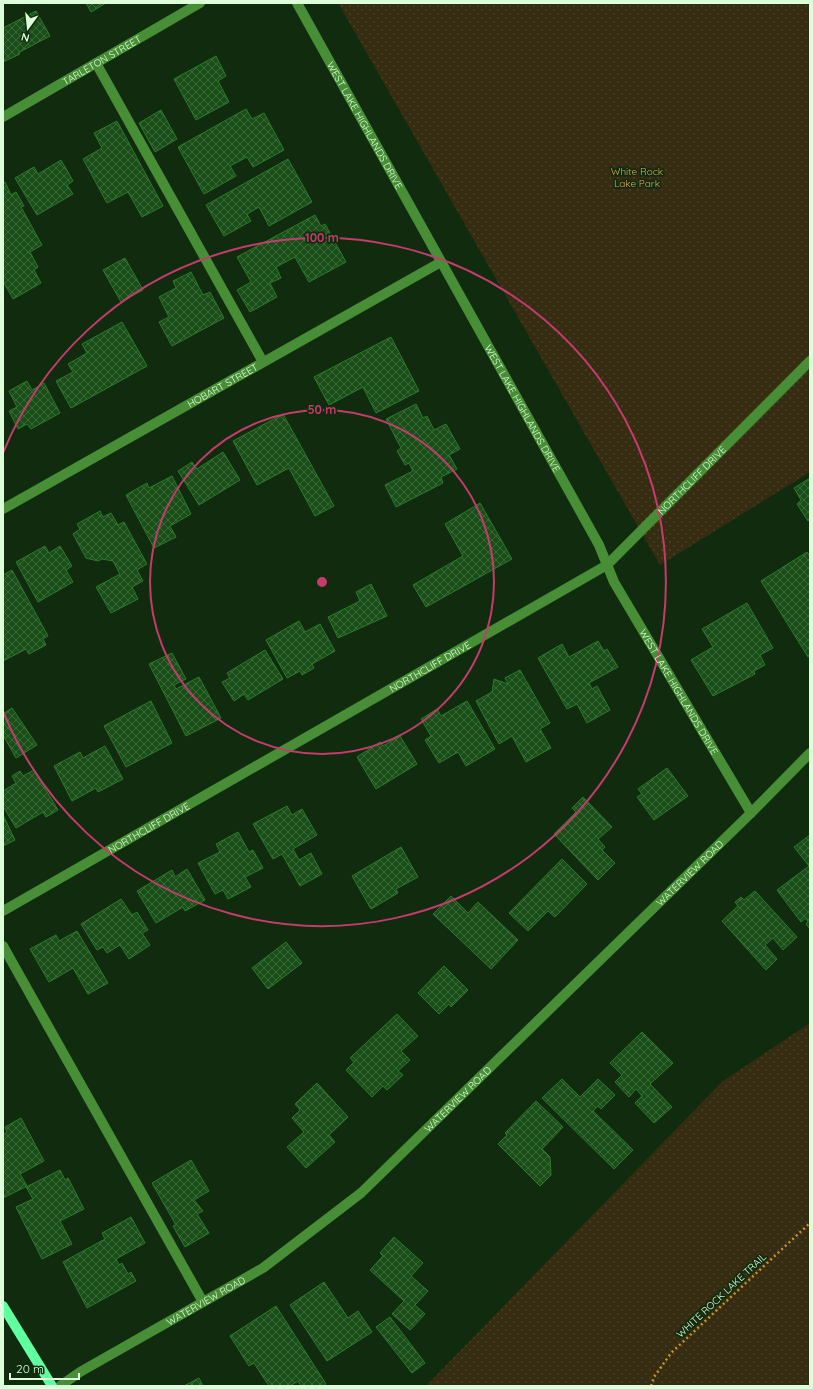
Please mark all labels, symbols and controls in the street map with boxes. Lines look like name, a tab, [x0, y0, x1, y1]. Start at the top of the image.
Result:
north arrow	[8, 8, 48, 48]
text: N	[20, 30, 31, 45]
street label: TARLETON STREET	[60, 32, 144, 88]
street label: WEST LAKE HIGHLANDS DRIVE	[324, 59, 406, 192]
park label: White Rock Lake Park	[611, 165, 663, 190]
text: 100 m	[305, 230, 339, 245]
street label: WEST LAKE HIGHLANDS DRIVE	[482, 343, 563, 475]
street label: HOBART STREET	[185, 361, 260, 411]
text: 50 m	[308, 402, 336, 417]
street label: NORTHCLIFF DRIVE	[655, 443, 729, 518]
centre of rings	[315, 575, 329, 589]
street label: WEST LAKE HIGHLANDS DRIVE	[636, 627, 721, 758]
street label: NORTHCLIFF DRIVE	[387, 638, 474, 695]
street label: NORTHCLIFF DRIVE	[106, 799, 192, 856]
street label: WATERVIEW ROAD	[654, 838, 726, 909]
street label: WATERVIEW ROAD	[421, 1064, 494, 1135]
street label: WHITE ROCK LAKE TRAIL	[674, 1250, 769, 1340]
street label: WATERVIEW ROAD	[164, 1273, 248, 1329]
scale bar	[10, 1355, 79, 1381]
text: 20 m	[16, 1361, 44, 1376]

